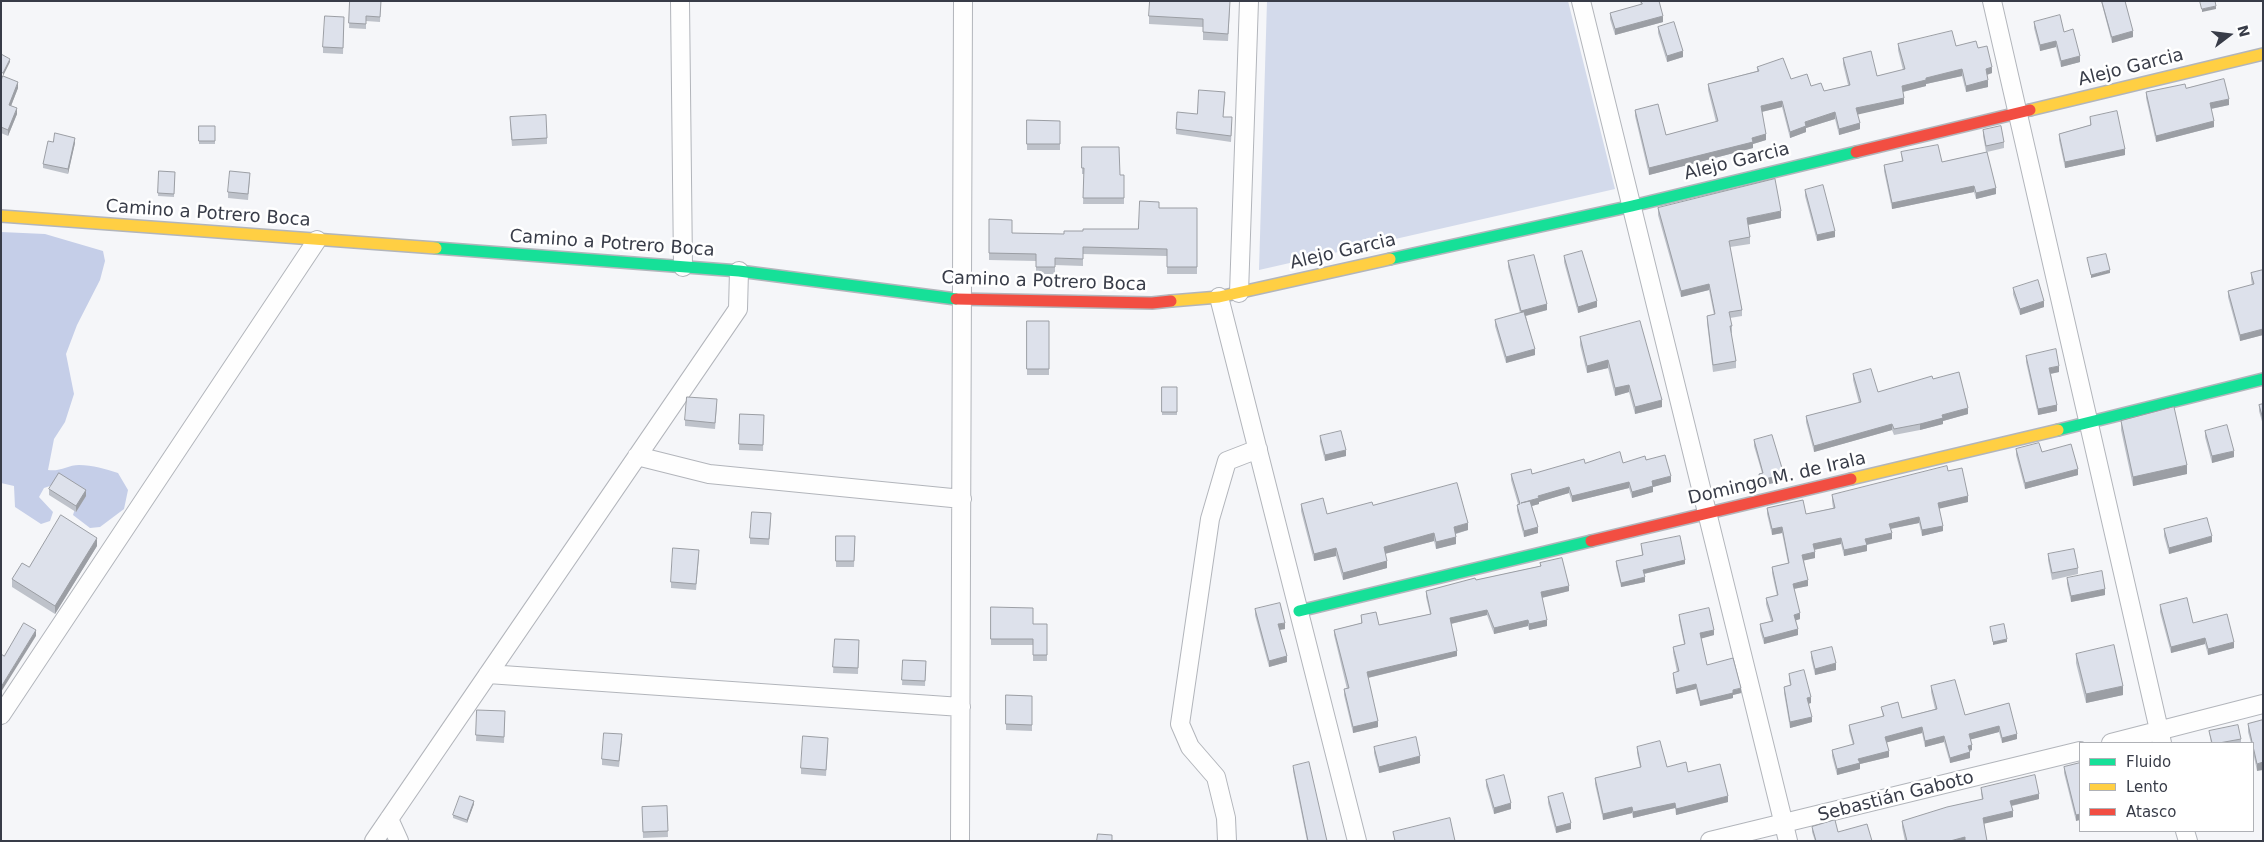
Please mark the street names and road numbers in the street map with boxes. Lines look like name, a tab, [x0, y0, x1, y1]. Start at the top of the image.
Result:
street label: Alejo Garcia	[2076, 44, 2186, 92]
street label: Alejo Garcia	[1682, 138, 1792, 186]
street label: Camino a Potrero Boca	[105, 196, 311, 232]
street label: Camino a Potrero Boca	[509, 226, 715, 262]
street label: Alejo Garcia	[1288, 229, 1398, 275]
street label: Camino a Potrero Boca	[941, 268, 1147, 296]
street label: Domingo M. de Irala	[1686, 448, 1868, 510]
street label: Sebastián Gaboto	[1816, 767, 1976, 827]

